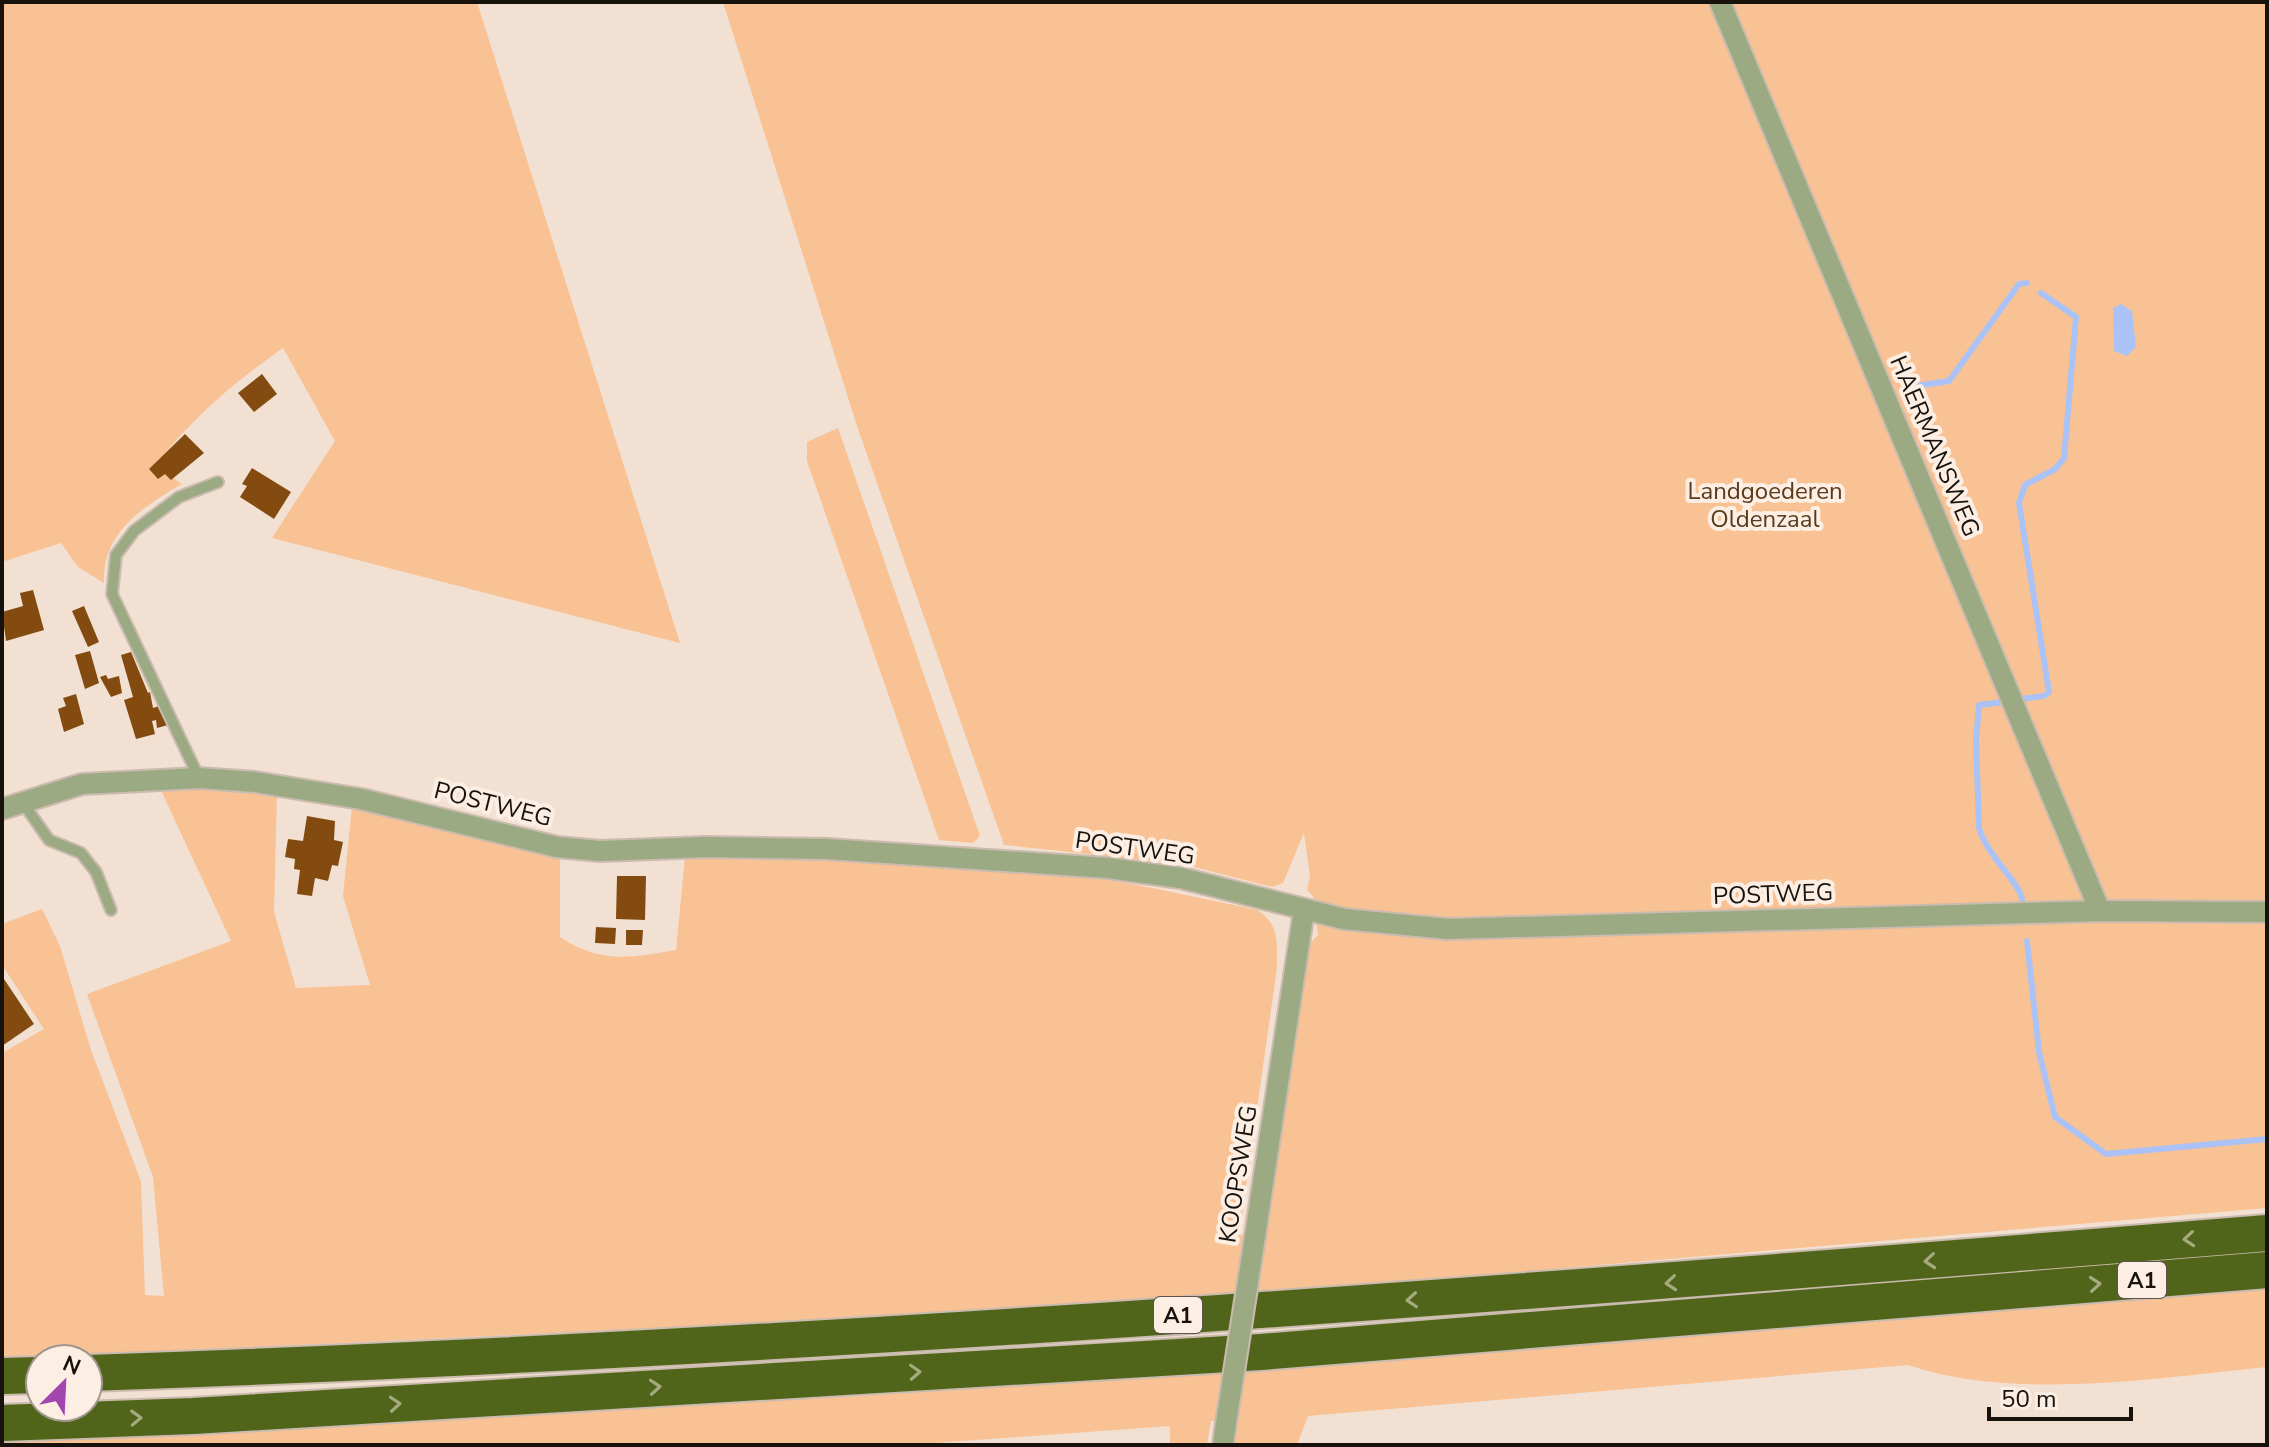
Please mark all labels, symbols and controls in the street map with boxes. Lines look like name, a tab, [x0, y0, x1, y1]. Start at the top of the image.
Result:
street label: HAERMANSWEG	[1882, 351, 1988, 541]
park label: Landgoederen Oldenzaal	[1687, 475, 1843, 535]
street label: POSTWEG	[431, 774, 555, 834]
street label: POSTWEG	[1073, 824, 1197, 872]
street label: POSTWEG	[1712, 876, 1834, 912]
street label: KOOPSWEG	[1211, 1103, 1265, 1245]
one-way arrow	[2182, 1230, 2195, 1247]
one-way arrow	[1923, 1252, 1936, 1269]
road number: A1	[2118, 1262, 2166, 1298]
one-way arrow	[1664, 1274, 1677, 1291]
one-way arrow	[2089, 1276, 2102, 1293]
one-way arrow	[1405, 1291, 1418, 1308]
road number: A1	[1154, 1297, 1202, 1333]
north arrow	[24, 1343, 104, 1423]
text: N	[58, 1349, 85, 1383]
one-way arrow	[909, 1364, 922, 1381]
scale bar	[1989, 1371, 2131, 1421]
one-way arrow	[649, 1379, 662, 1396]
text: 50 m	[2001, 1383, 2057, 1415]
one-way arrow	[390, 1395, 402, 1412]
one-way arrow	[130, 1410, 143, 1427]

